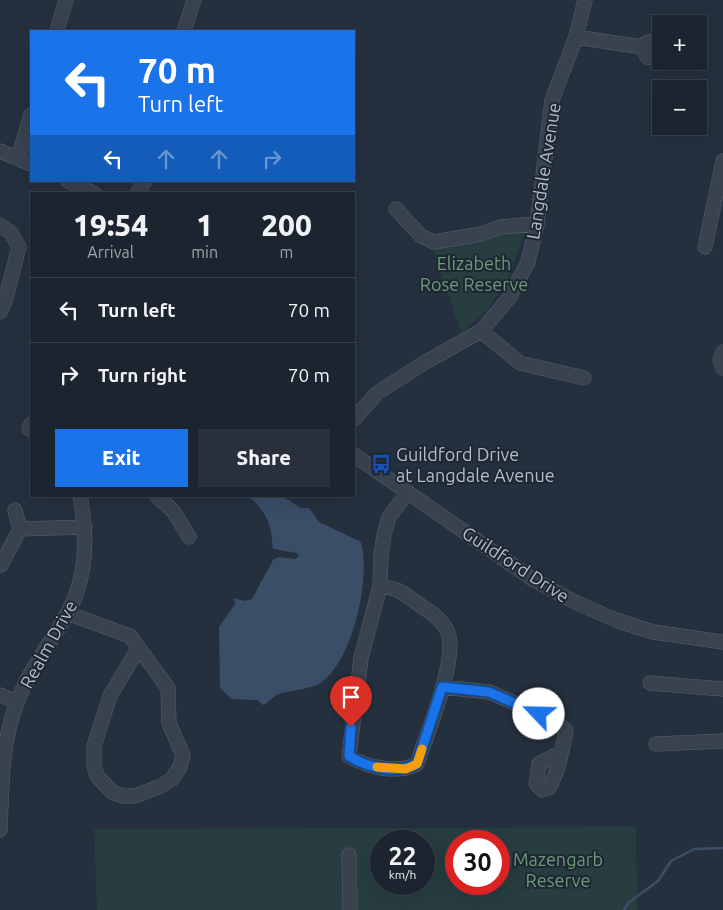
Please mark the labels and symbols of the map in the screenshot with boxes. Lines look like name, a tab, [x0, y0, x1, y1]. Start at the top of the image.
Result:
street label: Langdale Avenue	[522, 101, 564, 241]
park label: Elizabeth Rose Reserve	[420, 253, 528, 294]
place label: Guildford Drive at Langdale Avenue	[396, 444, 555, 485]
bus stop icon: Guildford Drive at Langdale Avenue	[370, 453, 392, 475]
street label: Guildford Drive	[459, 522, 573, 606]
street label: Realm Drive	[16, 597, 80, 691]
pin	[330, 676, 372, 727]
position arrow	[512, 687, 564, 739]
speed limit sign: 30	[445, 830, 510, 895]
park label: Mazengarb Reserve	[513, 849, 603, 890]

